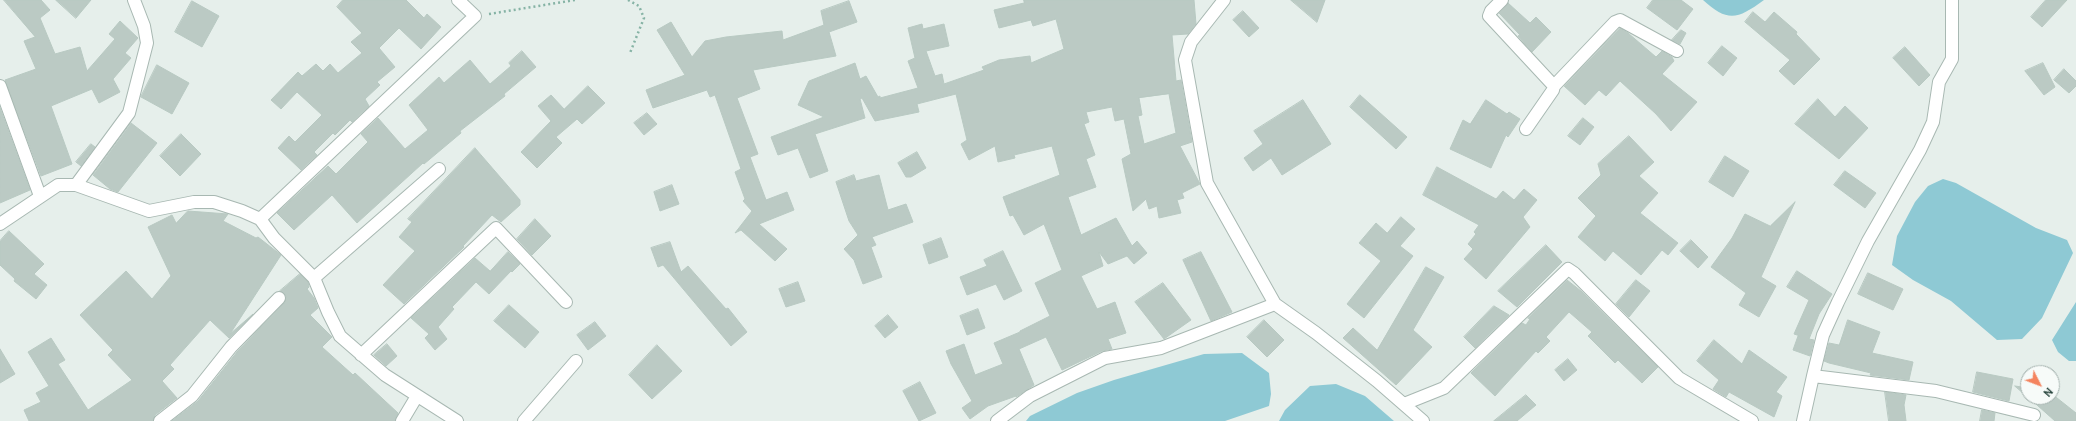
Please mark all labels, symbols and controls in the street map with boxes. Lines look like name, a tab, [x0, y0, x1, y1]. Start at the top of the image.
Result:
north arrow	[2020, 365, 2060, 405]
text: N	[2040, 385, 2056, 400]

